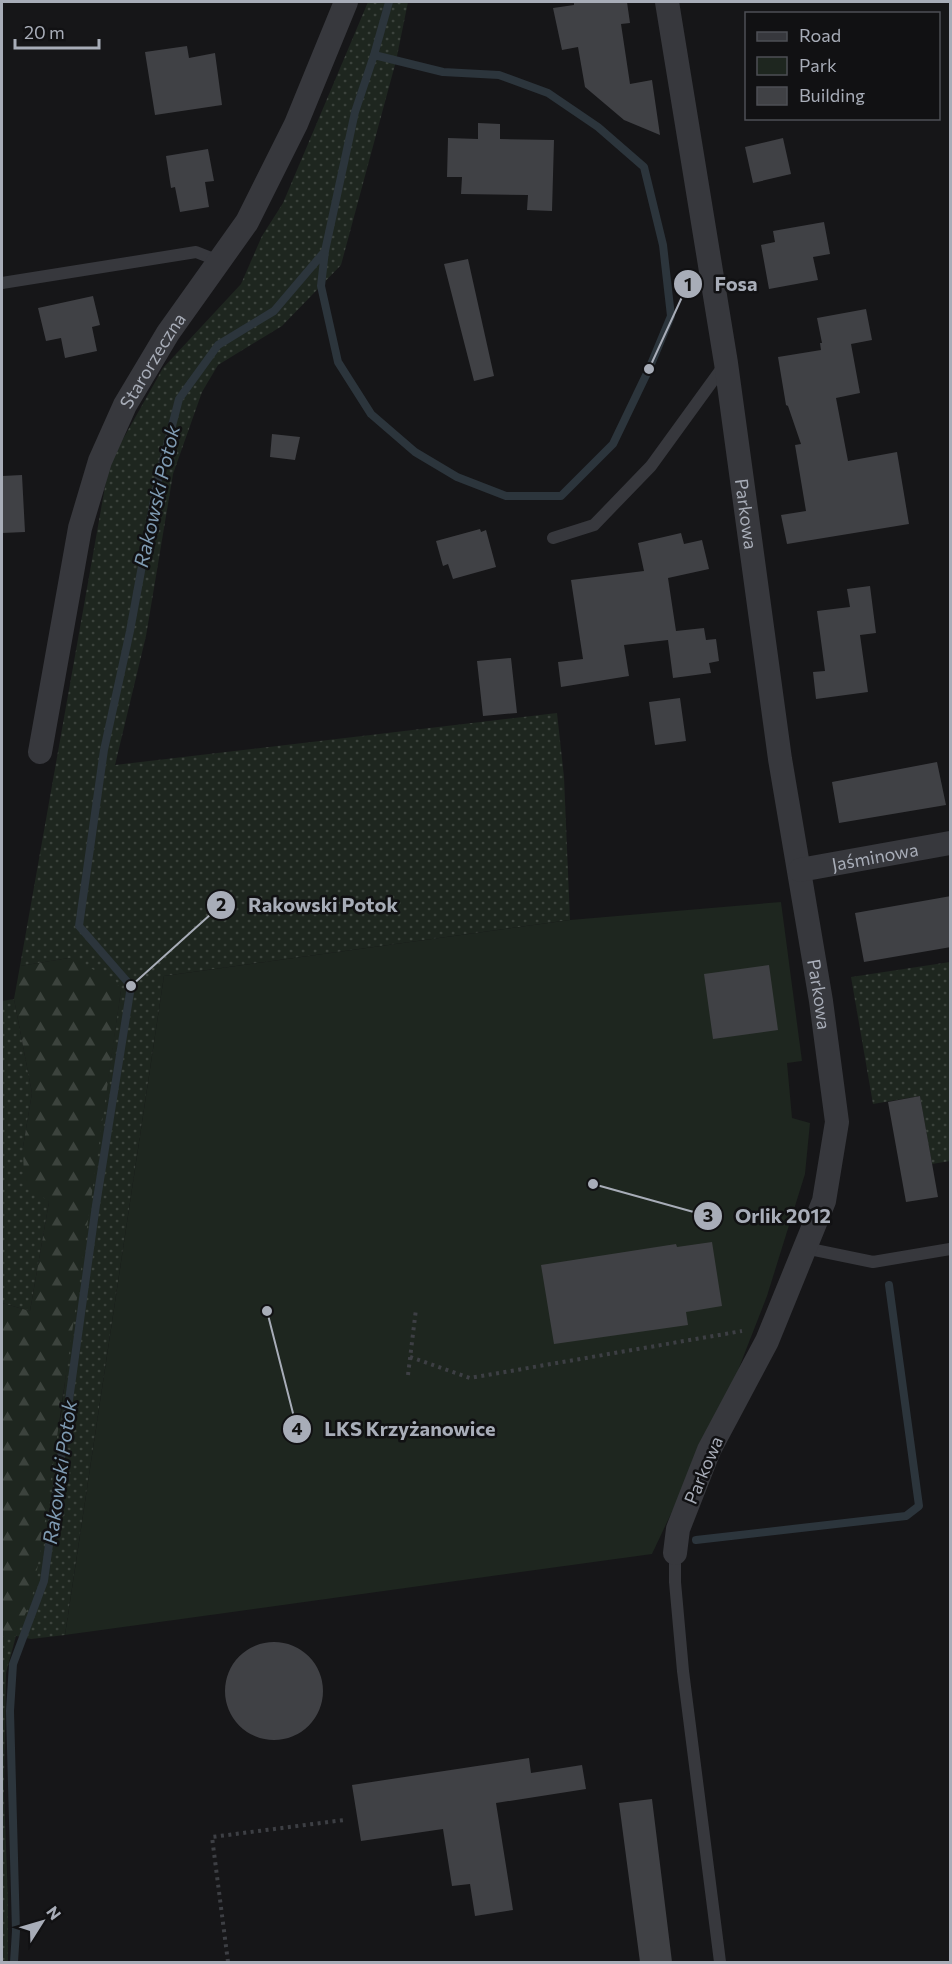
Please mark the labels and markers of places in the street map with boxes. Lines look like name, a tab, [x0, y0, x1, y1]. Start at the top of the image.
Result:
callout: Fosa	[673, 265, 770, 303]
callout: Rakowski Potok	[206, 886, 410, 924]
callout: Orlik 2012	[693, 1197, 843, 1235]
callout: LKS Krzyżanowice	[282, 1410, 507, 1448]

